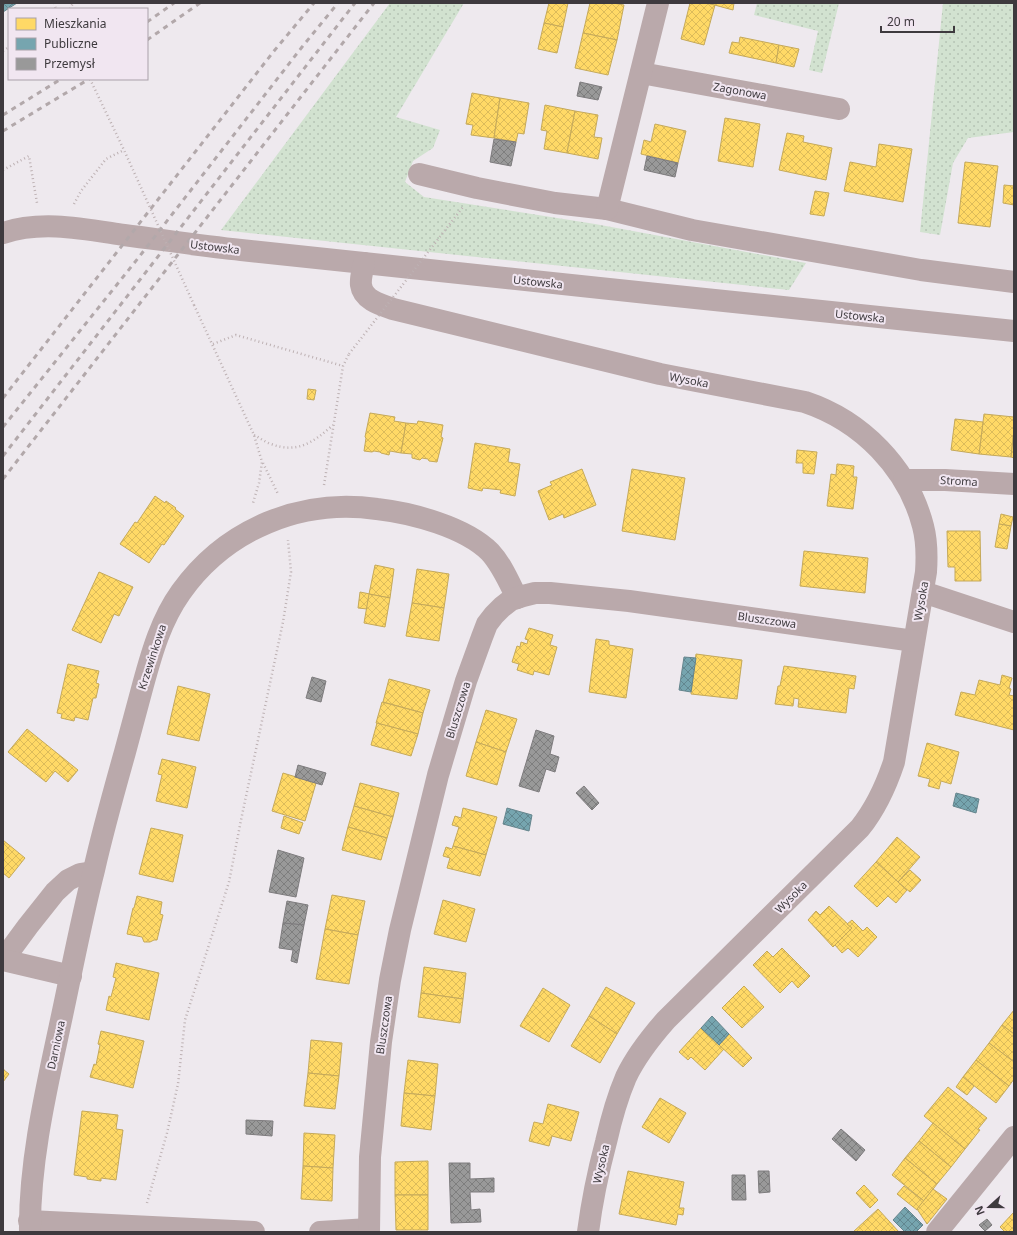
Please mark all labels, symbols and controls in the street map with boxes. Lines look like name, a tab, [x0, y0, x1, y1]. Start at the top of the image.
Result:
legend	[8, 8, 148, 80]
scale bar	[881, 8, 954, 34]
text: 20 m	[887, 13, 915, 30]
text: Mieszkania	[44, 15, 107, 32]
text: Publiczne	[44, 35, 98, 52]
text: Przemysł	[44, 55, 96, 72]
street label: Zagonowa	[712, 78, 768, 103]
street label: Ustowska	[189, 236, 241, 257]
street label: Ustowska	[513, 271, 564, 292]
street label: Ustowska	[835, 305, 886, 326]
street label: Wysoka	[668, 368, 710, 391]
street label: Stroma	[940, 472, 978, 489]
street label: Wysoka	[910, 580, 931, 622]
street label: Bluszczowa	[737, 608, 797, 631]
street label: Krzewinkowa	[134, 622, 169, 691]
street label: Bluszczowa	[442, 679, 473, 740]
street label: Wysoka	[771, 877, 810, 916]
street label: Bluszczowa	[372, 995, 395, 1055]
street label: Darniowa	[43, 1019, 68, 1071]
street label: Wysoka	[589, 1143, 612, 1185]
north arrow	[969, 1187, 1009, 1227]
text: N	[971, 1204, 988, 1218]

